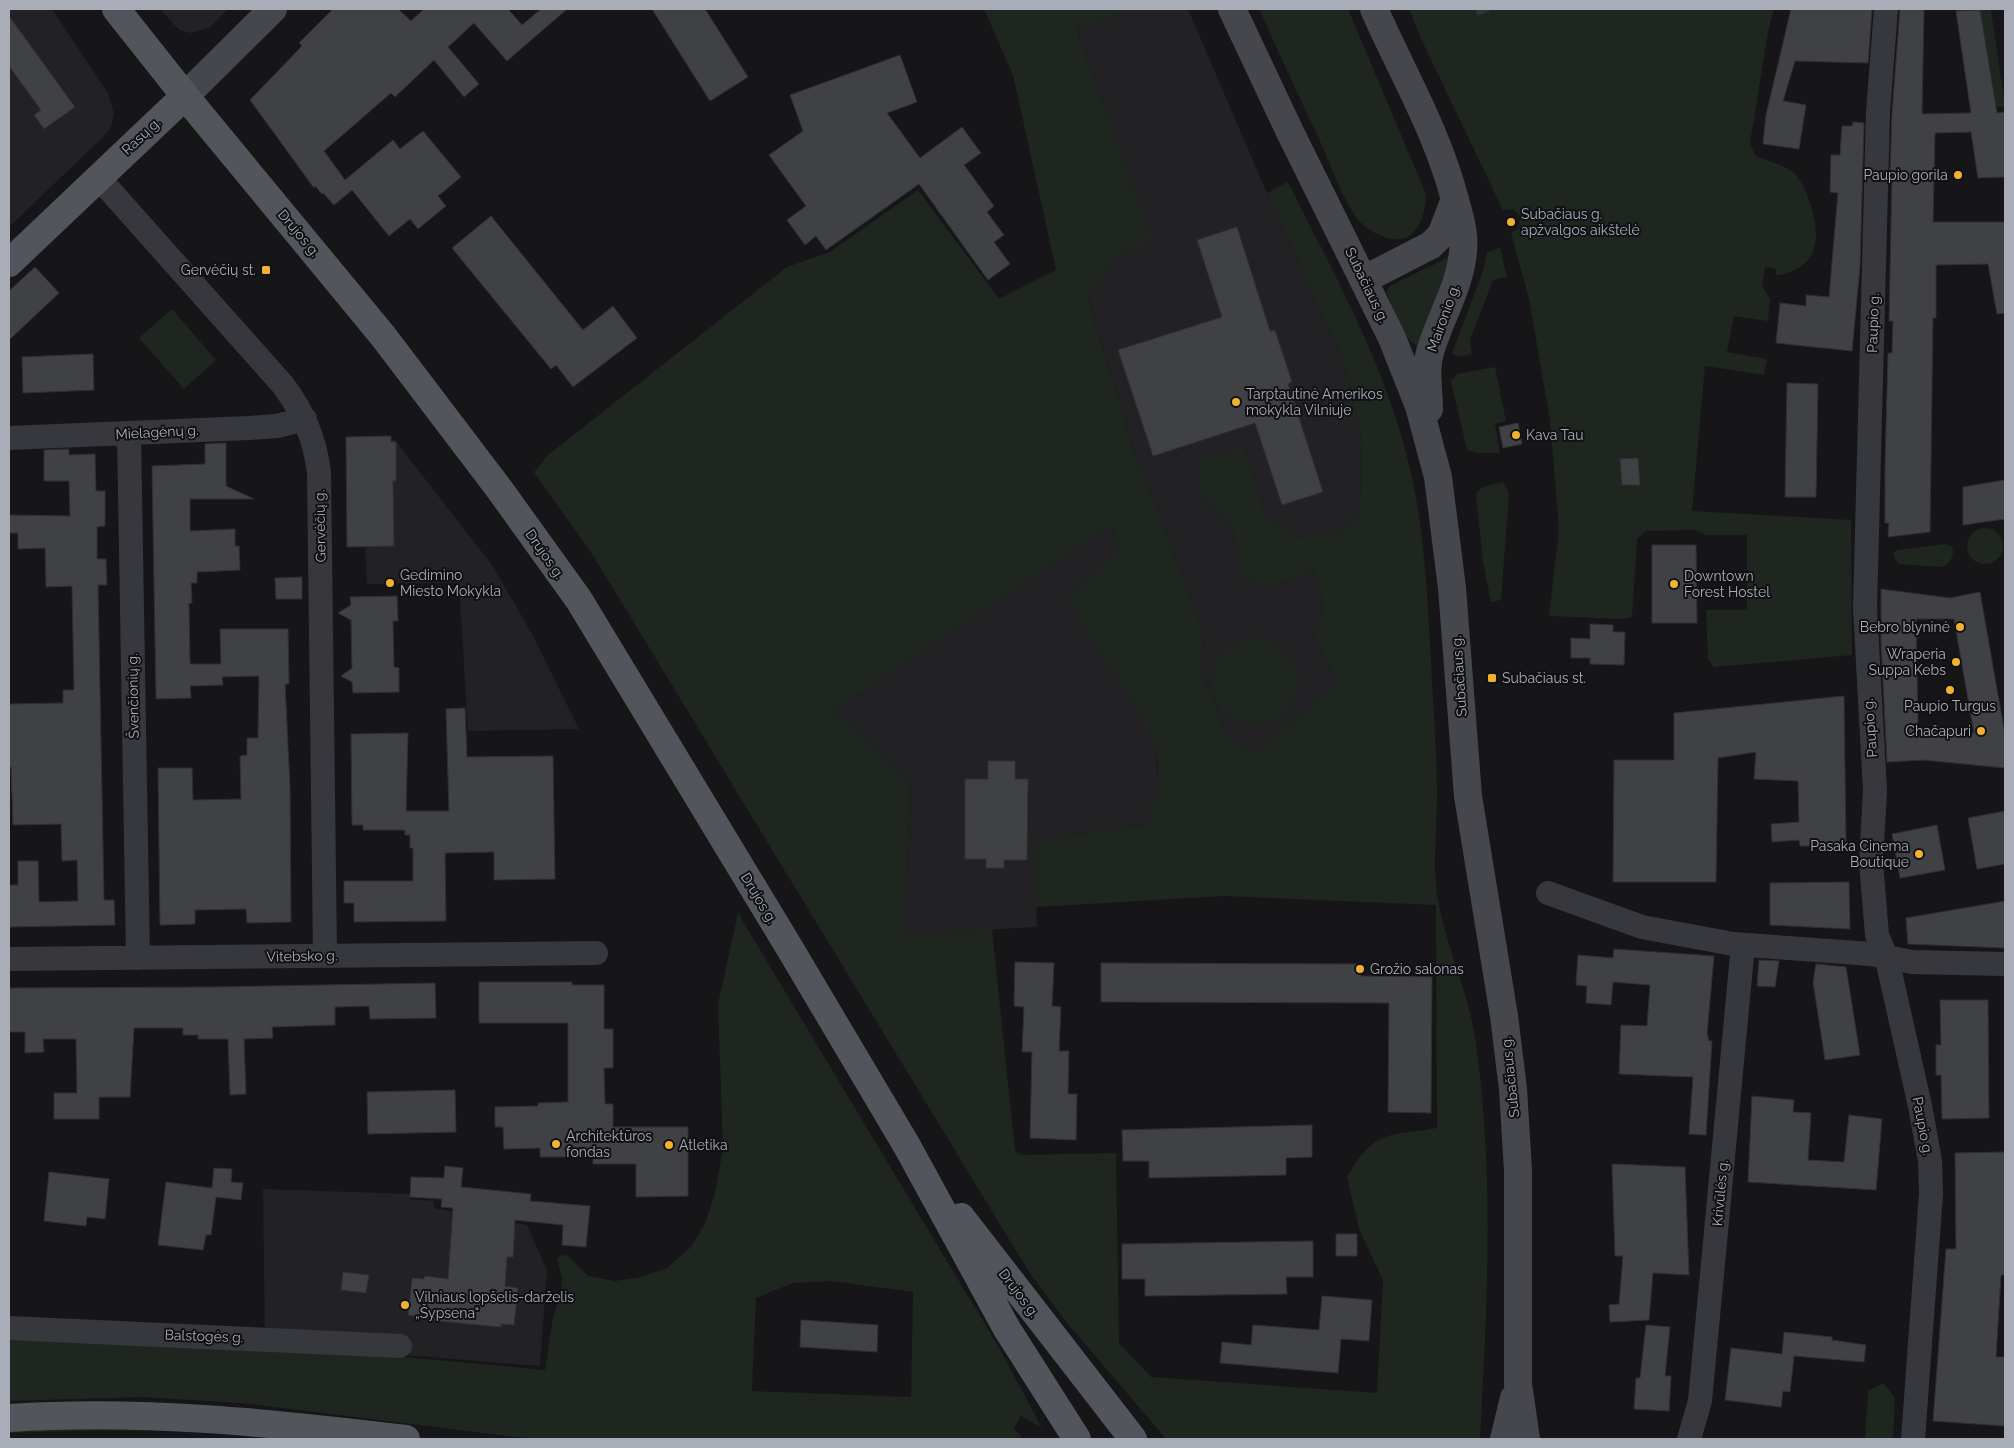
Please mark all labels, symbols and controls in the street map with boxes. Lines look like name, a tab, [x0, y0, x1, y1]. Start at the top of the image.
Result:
street label: Rasų g.	[118, 114, 164, 158]
place label: Paupio gorila	[1863, 167, 1948, 183]
marker: Paupio gorila	[1952, 169, 1964, 181]
street label: Drujos g.	[275, 206, 323, 260]
place label: Subačiaus g. apžvalgos aikštelė	[1521, 206, 1640, 238]
marker: Subačiaus g. apžvalgos aikštelė	[1505, 216, 1517, 228]
street label: Subačiaus g.	[1342, 245, 1392, 325]
place label: Gervėčių st.	[181, 262, 256, 278]
marker: Gervėčių st.	[260, 264, 272, 276]
street label: Maironio g.	[1423, 282, 1463, 354]
street label: Paupio g.	[1864, 293, 1882, 353]
place label: Tarptautinė Amerikos mokykla Vilniuje	[1246, 386, 1383, 418]
marker: Tarptautinė Amerikos mokykla Vilniuje	[1230, 396, 1242, 408]
street label: Mielagėnų g.	[115, 422, 199, 442]
place label: Kava Tau	[1526, 427, 1584, 443]
marker: Kava Tau	[1510, 429, 1522, 441]
street label: Gervėčių g.	[311, 490, 329, 562]
street label: Drujos g.	[522, 526, 568, 582]
place label: Gedimino Miesto Mokykla	[400, 567, 501, 599]
place label: Downtown Forest Hostel	[1684, 568, 1770, 600]
marker: Gedimino Miesto Mokykla	[384, 577, 396, 589]
marker: Downtown Forest Hostel	[1668, 578, 1680, 590]
place label: Bebro blyninė	[1860, 619, 1950, 635]
marker: Bebro blyninė	[1954, 621, 1966, 633]
street label: Subačiaus g.	[1448, 635, 1470, 717]
place label: Wraperia Suppa Kebs	[1869, 646, 1946, 678]
street label: Švenčionių g.	[122, 653, 142, 739]
marker: Wraperia Suppa Kebs	[1950, 656, 1962, 668]
place label: Subačiaus st.	[1502, 670, 1586, 686]
marker: Subačiaus st.	[1486, 672, 1498, 684]
marker: Paupio Turgus	[1944, 684, 1956, 696]
street label: Paupio g.	[1860, 698, 1880, 758]
place label: Paupio Turgus	[1904, 698, 1996, 714]
place label: Chačapuri	[1905, 723, 1971, 739]
marker: Chačapuri	[1975, 725, 1987, 737]
place label: Pasaka Cinema Boutique	[1810, 838, 1909, 870]
marker: Pasaka Cinema Boutique	[1913, 848, 1925, 860]
street label: Drujos g.	[738, 870, 780, 926]
street label: Vitebsko g.	[266, 947, 338, 965]
place label: Grožio salonas	[1370, 961, 1464, 977]
marker: Grožio salonas	[1354, 963, 1366, 975]
street label: Subačiaus g.	[1498, 1036, 1522, 1118]
street label: Paupio g.	[1909, 1095, 1937, 1157]
place label: Architektūros fondas	[566, 1128, 652, 1160]
place label: Atletika	[679, 1137, 728, 1153]
marker: Architektūros fondas	[550, 1138, 562, 1150]
marker: Atletika	[663, 1139, 675, 1151]
street label: Krivūlės g.	[1709, 1159, 1731, 1227]
street label: Drujos g.	[996, 1266, 1042, 1320]
place label: Vilniaus lopšelis-darželis „Šypsena“	[415, 1289, 574, 1321]
marker: Vilniaus lopšelis-darželis „Šypsena“	[399, 1299, 411, 1311]
street label: Balstogės g.	[164, 1327, 244, 1345]

